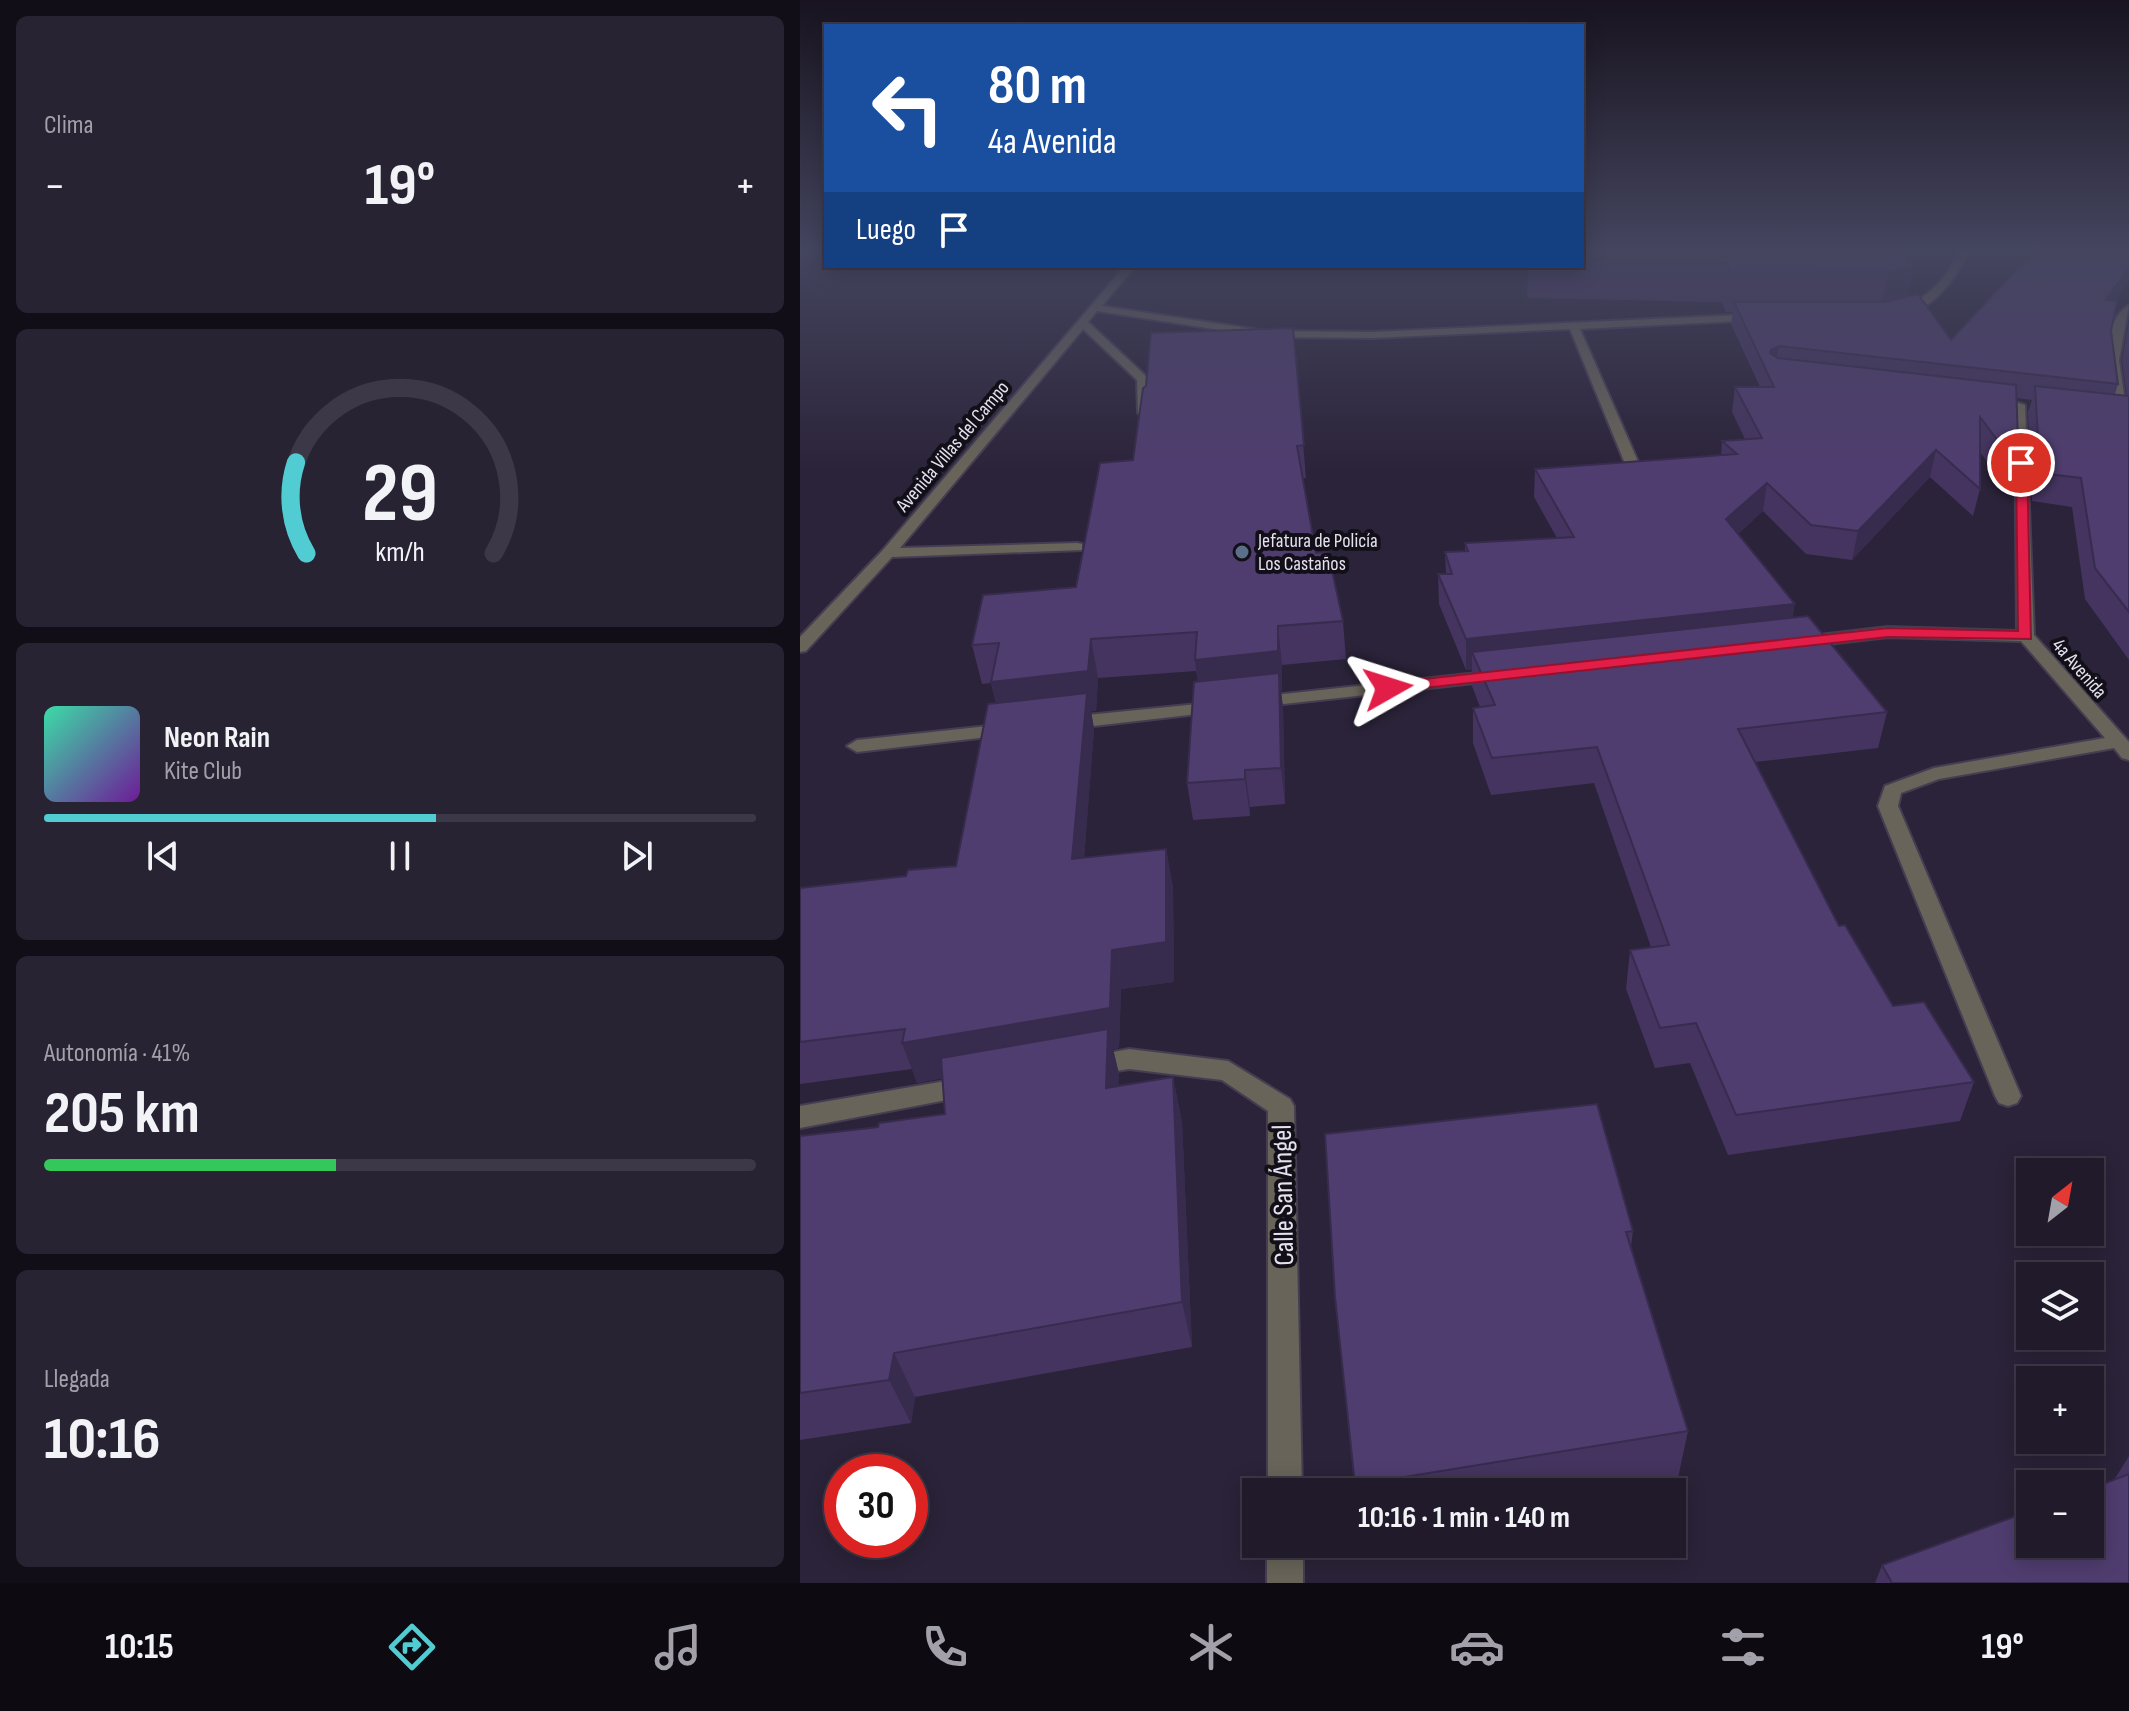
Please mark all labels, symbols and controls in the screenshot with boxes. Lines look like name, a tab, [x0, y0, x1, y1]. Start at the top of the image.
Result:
text: 80 m	[988, 53, 1087, 120]
icon: left	[856, 56, 960, 160]
text: Clima	[44, 110, 94, 141]
text: 4a Avenida	[988, 121, 1117, 164]
text: 19°	[365, 150, 435, 222]
text: −	[44, 160, 66, 213]
text: +	[734, 160, 756, 213]
icon: arrive	[932, 208, 976, 252]
text: Luego	[856, 212, 916, 248]
street label: Avenida Villas del Campo	[890, 376, 1014, 518]
pin	[1987, 429, 2055, 497]
icon: arrive	[1999, 441, 2043, 485]
text: 29	[362, 445, 438, 545]
place label: Jefatura de Policía Los Castaños	[1257, 529, 1378, 576]
text: km/h	[375, 535, 425, 570]
marker: Jefatura de Policía Los Castaños	[1233, 543, 1251, 561]
street label: 4a Avenida	[2047, 634, 2112, 704]
position arrow	[1346, 646, 1430, 730]
text: Neon Rain	[164, 720, 270, 756]
text: Kite Club	[164, 756, 242, 787]
icon: previous	[141, 834, 185, 878]
icon: pause	[378, 834, 422, 878]
icon: next	[615, 834, 659, 878]
text: Autonomía · 41%	[44, 1038, 190, 1069]
text: 205 km	[44, 1078, 200, 1150]
street label: Calle San Ángel	[1266, 1124, 1301, 1266]
north arrow	[2016, 1158, 2104, 1246]
map controls	[2016, 1158, 2104, 1558]
button: layers	[2016, 1262, 2104, 1350]
text: Llegada	[44, 1364, 110, 1395]
button: +	[2016, 1366, 2104, 1454]
text: 10:16	[44, 1404, 161, 1476]
speed limit sign: 30	[824, 1454, 928, 1558]
button: −	[2016, 1470, 2104, 1558]
text: 10:16 · 1 min · 140 m	[1358, 1500, 1570, 1536]
icon: directions	[384, 1619, 440, 1675]
icon: music	[650, 1619, 706, 1675]
icon: phone	[917, 1619, 973, 1675]
icon: climate	[1183, 1619, 1239, 1675]
icon: car	[1449, 1619, 1505, 1675]
icon: filters	[1715, 1619, 1771, 1675]
text: 10:15	[105, 1626, 174, 1669]
text: 19°	[1981, 1626, 2024, 1669]

